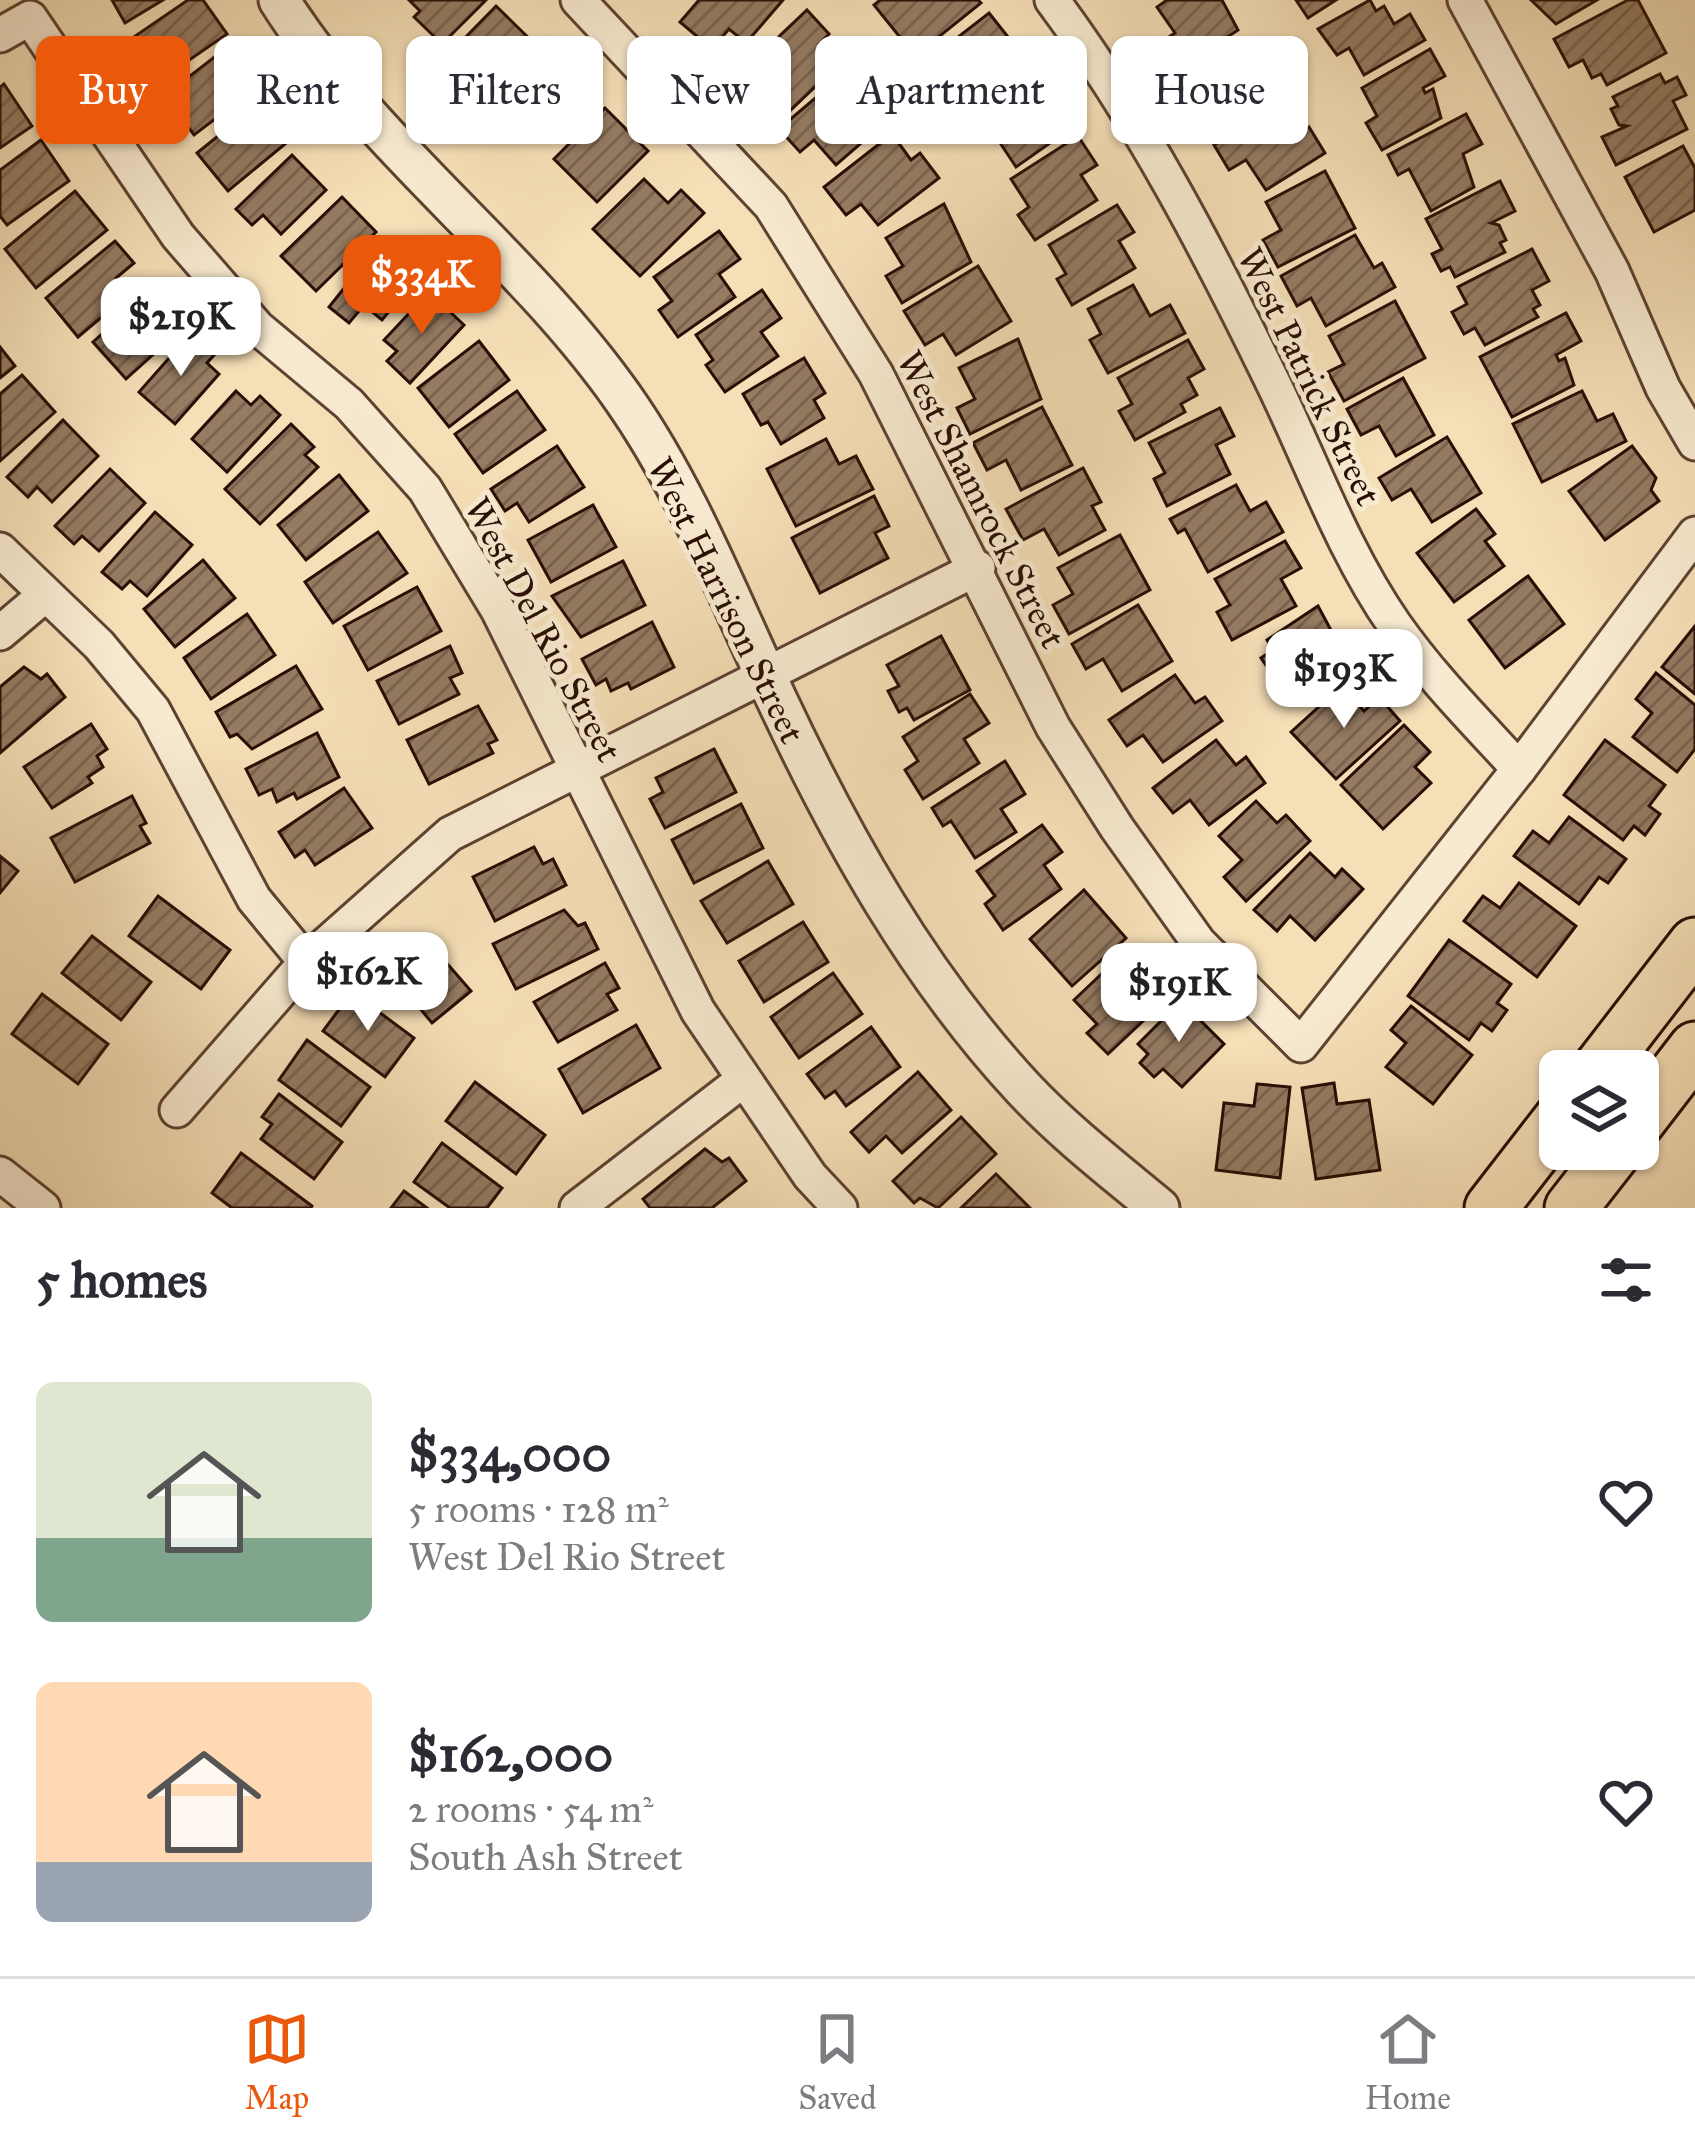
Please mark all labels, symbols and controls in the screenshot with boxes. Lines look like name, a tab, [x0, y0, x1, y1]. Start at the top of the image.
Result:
chip: Buy	[36, 36, 190, 144]
chip: Rent	[214, 36, 382, 144]
chip: Filters	[406, 36, 603, 144]
chip: New	[627, 36, 791, 144]
chip: Apartment	[815, 36, 1087, 144]
chip: House	[1111, 36, 1308, 144]
pin: $334K	[338, 235, 506, 337]
street label: West Patrick Street	[1228, 240, 1391, 513]
text: $334K	[370, 250, 474, 298]
pin: $219K	[97, 277, 265, 379]
text: $219K	[128, 292, 234, 340]
street label: West Shamrock Street	[887, 343, 1075, 656]
street label: West Harrison Street	[638, 450, 815, 751]
street label: West Del Rio Street	[455, 490, 631, 769]
pin: $193K	[1260, 629, 1428, 731]
text: $193K	[1293, 644, 1395, 692]
pin: $162K	[284, 932, 452, 1034]
pin: $191K	[1095, 943, 1263, 1045]
text: $162K	[315, 947, 421, 995]
text: $191K	[1128, 958, 1230, 1006]
map controls	[1539, 1050, 1659, 1170]
button: layers	[1539, 1050, 1659, 1170]
icon: filters	[1593, 1247, 1659, 1313]
text: 5 homes	[36, 1249, 207, 1311]
text: $334,000	[408, 1423, 611, 1485]
icon: home	[132, 1430, 276, 1574]
icon: heart	[1593, 1469, 1659, 1535]
text: 5 rooms · 128 m²	[408, 1485, 669, 1533]
text: West Del Rio Street	[408, 1533, 725, 1581]
text: $162,000	[408, 1723, 613, 1785]
icon: home	[132, 1730, 276, 1874]
icon: heart	[1593, 1769, 1659, 1835]
text: 2 rooms · 54 m²	[408, 1785, 653, 1833]
text: South Ash Street	[408, 1833, 683, 1881]
tab: Map	[244, 2006, 310, 2118]
tab: Saved	[798, 2006, 877, 2118]
tab: Home	[1365, 2006, 1451, 2118]

